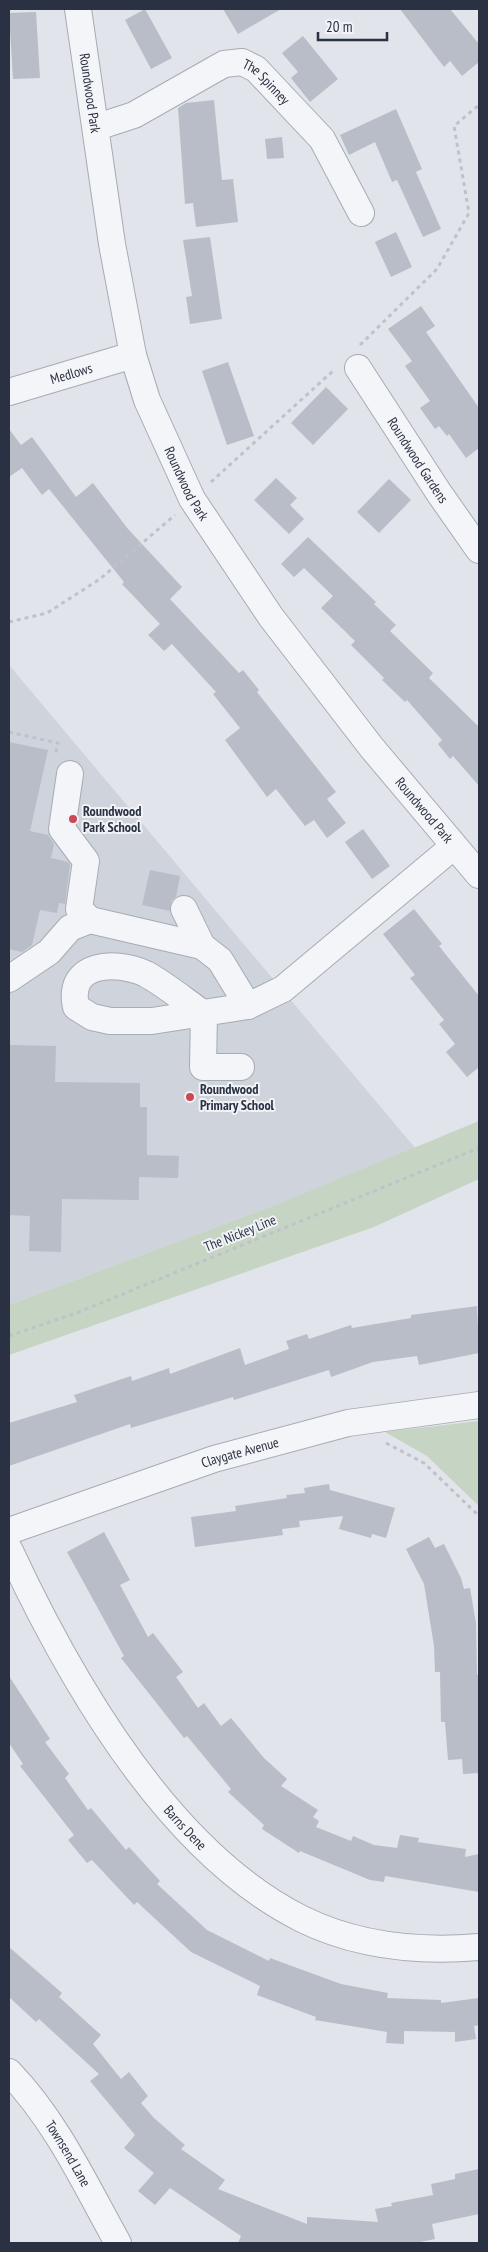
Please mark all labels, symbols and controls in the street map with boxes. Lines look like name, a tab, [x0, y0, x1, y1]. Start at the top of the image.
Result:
scale bar	[318, 10, 387, 42]
text: 20 m	[326, 17, 352, 36]
street label: Roundwood Park	[75, 52, 105, 135]
street label: The Spinney	[240, 55, 294, 109]
street label: Medlows	[48, 359, 95, 388]
street label: Roundwood Gardens	[383, 414, 453, 507]
street label: Roundwood Park	[160, 444, 213, 524]
street label: Roundwood Park	[392, 774, 458, 847]
place label: Roundwood Park School	[83, 802, 141, 836]
marker: Roundwood Park School	[67, 813, 79, 825]
place label: Roundwood Primary School	[200, 1080, 275, 1114]
marker: Roundwood Primary School	[184, 1091, 196, 1103]
street label: The Nickey Line	[201, 1210, 279, 1256]
street label: Claygate Avenue	[199, 1433, 281, 1472]
street label: Barns Dene	[160, 1801, 211, 1854]
street label: Townsend Lane	[41, 2117, 95, 2190]

